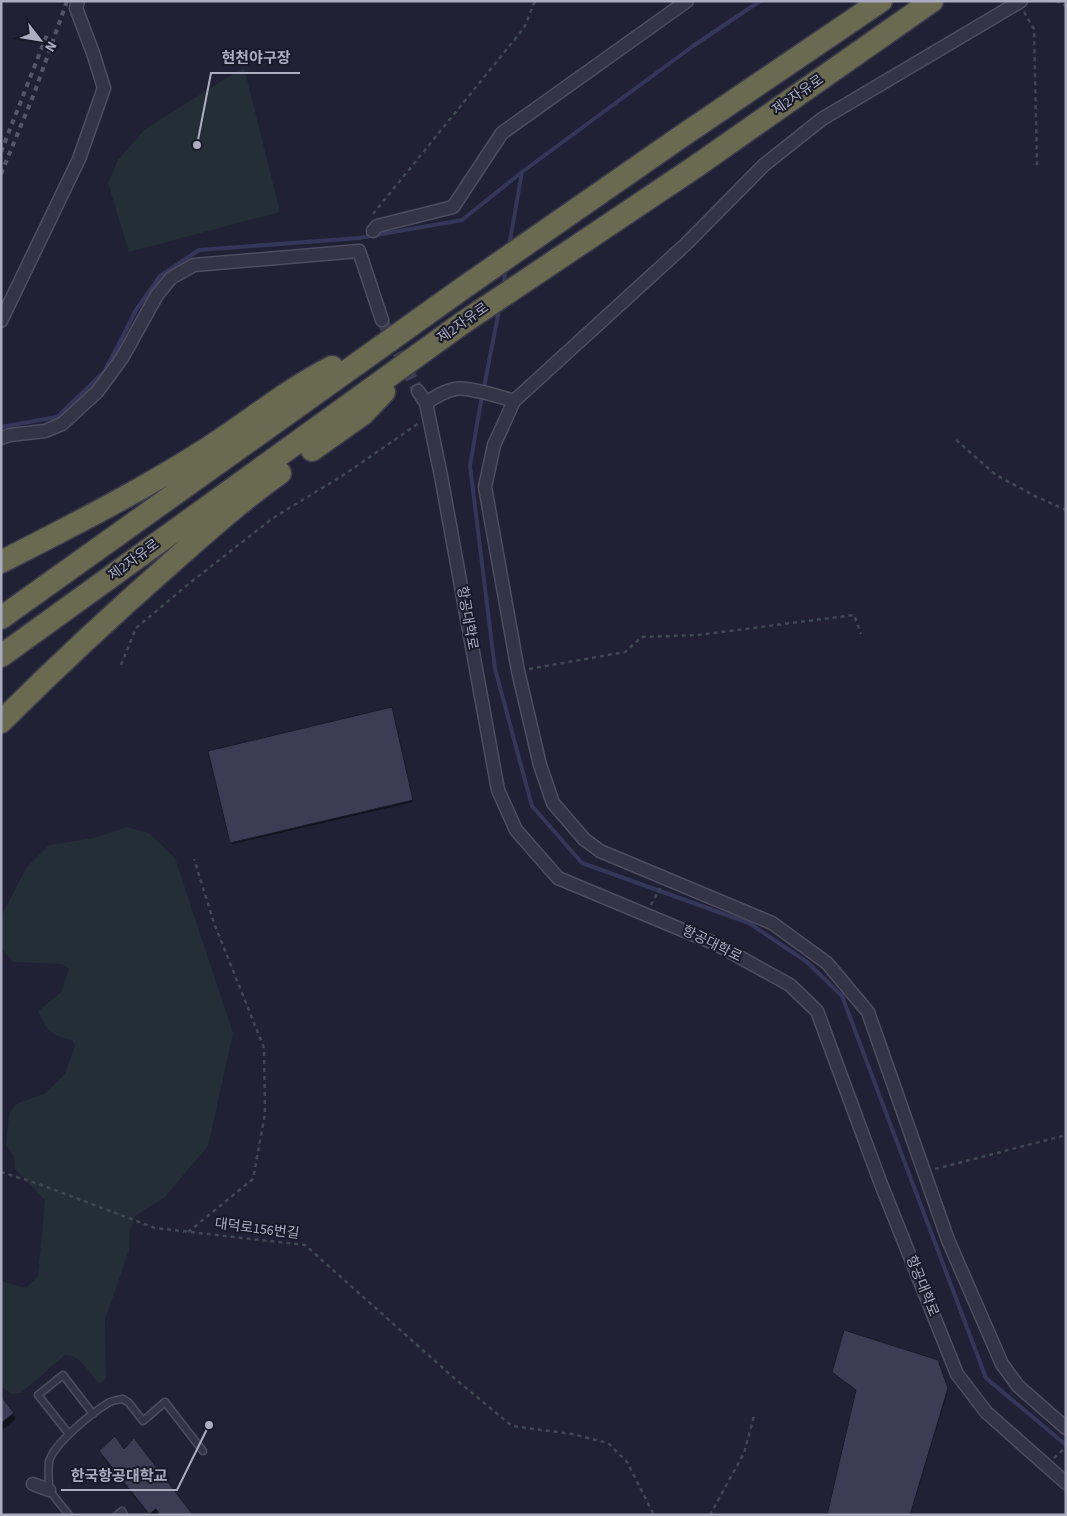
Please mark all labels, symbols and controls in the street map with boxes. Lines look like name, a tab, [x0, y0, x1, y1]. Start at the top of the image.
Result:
north arrow	[15, 15, 65, 65]
text: N	[39, 37, 61, 55]
callout: 현천야구장	[211, 43, 300, 73]
text: 현천야구장	[221, 48, 291, 69]
street label: 제2자유로	[768, 70, 828, 120]
street label: 제2자유로	[433, 298, 493, 348]
street label: 제2자유로	[104, 535, 164, 585]
street label: 항공대학로	[452, 585, 482, 652]
street label: 항공대학로	[679, 921, 745, 967]
street label: 대덕로156번길	[213, 1214, 301, 1244]
street label: 항공대학로	[901, 1252, 943, 1320]
callout: 한국항공대학교	[61, 1460, 177, 1490]
text: 한국항공대학교	[71, 1466, 167, 1487]

